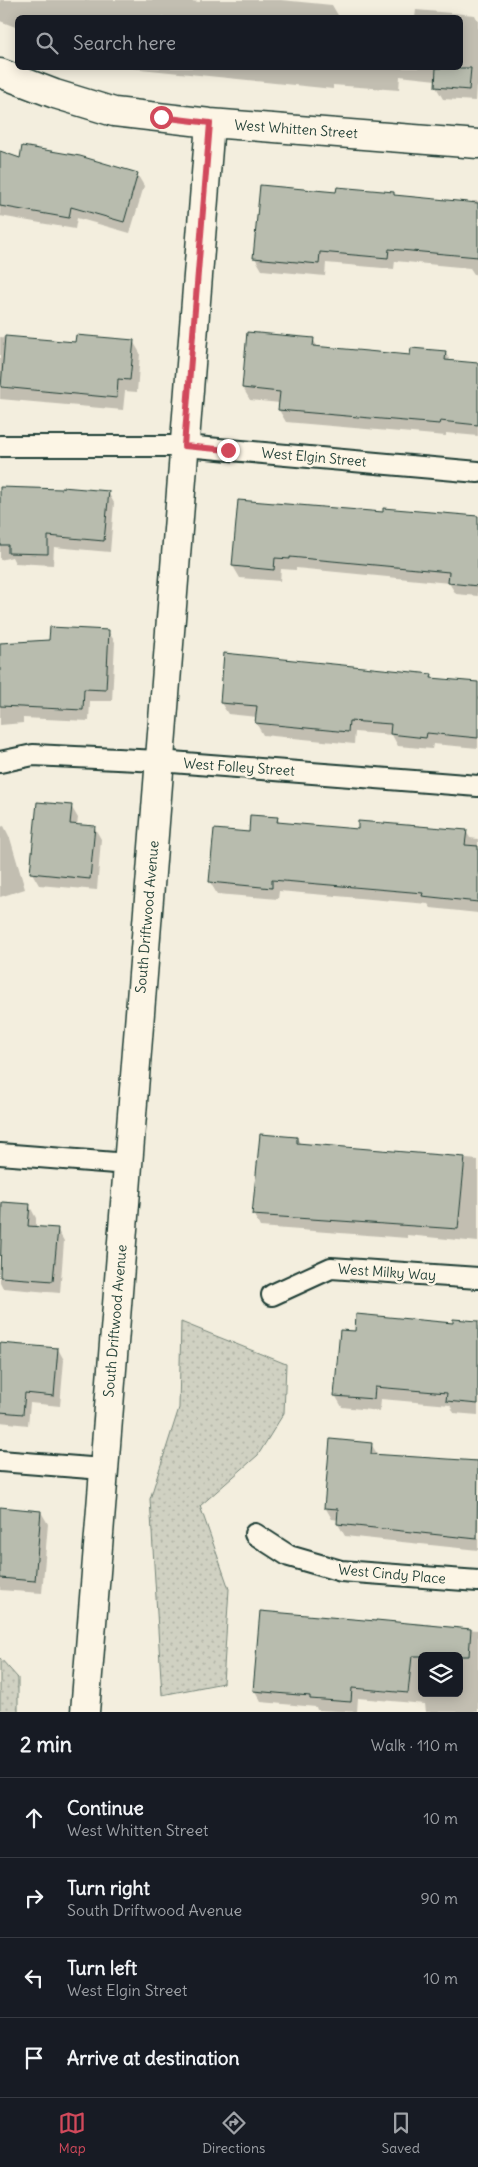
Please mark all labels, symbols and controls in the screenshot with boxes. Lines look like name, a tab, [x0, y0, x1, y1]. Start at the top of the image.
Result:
search box	[15, 15, 463, 70]
icon: search	[33, 29, 61, 57]
text: Search here	[73, 31, 176, 55]
route start	[150, 106, 173, 129]
street label: West Whitten Street	[234, 116, 359, 142]
route end	[217, 439, 240, 462]
street label: West Elgin Street	[261, 443, 368, 471]
street label: West Folley Street	[183, 754, 296, 780]
street label: South Driftwood Avenue	[131, 840, 163, 994]
street label: South Driftwood Avenue	[99, 1244, 131, 1398]
street label: West Milky Way	[337, 1260, 437, 1284]
street label: West Cindy Place	[337, 1560, 447, 1588]
map controls	[418, 1652, 463, 1697]
button: layers	[418, 1652, 463, 1697]
text: 2 min	[20, 1731, 72, 1758]
text: Walk · 110 m	[371, 1735, 458, 1755]
text: Continue	[67, 1796, 144, 1820]
icon: ahead	[20, 1804, 48, 1832]
text: 10 m	[423, 1808, 458, 1828]
text: West Whitten Street	[67, 1820, 208, 1840]
text: Turn right	[67, 1876, 150, 1900]
icon: right	[20, 1884, 48, 1912]
text: 90 m	[420, 1888, 458, 1908]
text: South Driftwood Avenue	[67, 1900, 242, 1920]
text: Turn left	[67, 1956, 137, 1980]
icon: left	[20, 1964, 48, 1992]
text: 10 m	[423, 1968, 458, 1988]
text: West Elgin Street	[67, 1980, 187, 2000]
icon: arrive	[20, 2044, 48, 2072]
text: Arrive at destination	[67, 2046, 240, 2070]
tab: Map	[58, 2109, 86, 2157]
tab: Directions	[202, 2109, 265, 2157]
tab: Saved	[382, 2109, 420, 2157]

